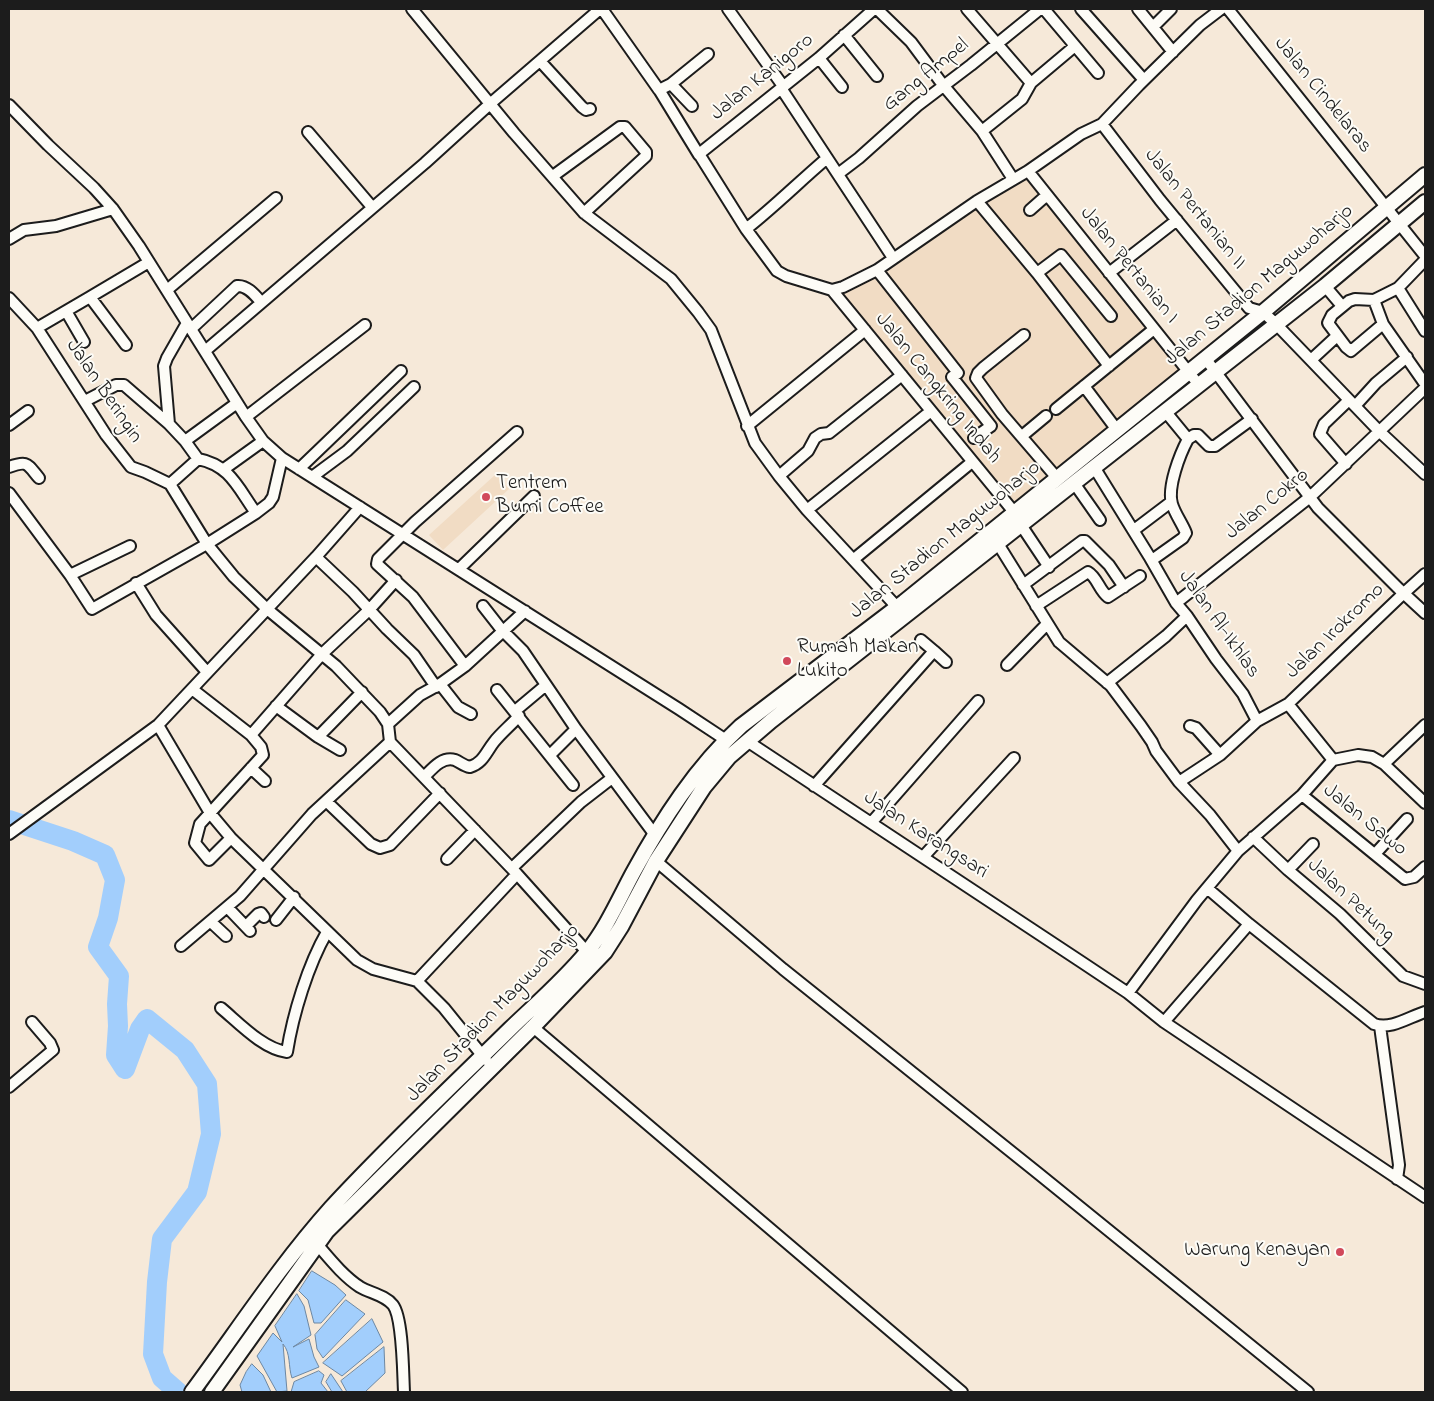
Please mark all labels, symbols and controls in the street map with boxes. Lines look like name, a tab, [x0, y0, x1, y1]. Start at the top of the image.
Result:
street label: Jalan Kanigoro	[706, 29, 820, 127]
street label: Jalan Cindelaras	[1267, 33, 1377, 159]
street label: Gang Ampel	[879, 34, 975, 118]
street label: Jalan Pertanian II	[1138, 144, 1250, 276]
street label: Jalan Stadion Maguwoharjo	[1161, 200, 1359, 372]
street label: Jalan Pertanian I	[1073, 202, 1183, 330]
street label: Jalan Cangkring Indah	[868, 308, 1006, 470]
street label: Jalan Beringin	[59, 335, 147, 449]
street label: Jalan Stadion Maguwoharjo	[845, 456, 1047, 626]
street label: Jalan Cokro	[1221, 464, 1315, 546]
place label: Tentrem Bumi Coffee	[496, 472, 604, 522]
marker: Tentrem Bumi Coffee	[480, 491, 492, 503]
street label: Jalan Al-Ikhlas	[1172, 566, 1264, 684]
street label: Jalan Irokromo	[1281, 579, 1391, 685]
place label: Rumah Makan Lukito	[797, 636, 918, 686]
marker: Rumah Makan Lukito	[781, 655, 793, 667]
street label: Jalan Sawo	[1317, 779, 1411, 863]
street label: Jalan Karangsari	[858, 786, 992, 886]
street label: Jalan Petung	[1301, 854, 1399, 948]
street label: Jalan Stadion Maguwoharjo	[402, 920, 586, 1108]
place label: Warung Kenayan	[1184, 1239, 1330, 1265]
marker: Warung Kenayan	[1334, 1246, 1346, 1258]

